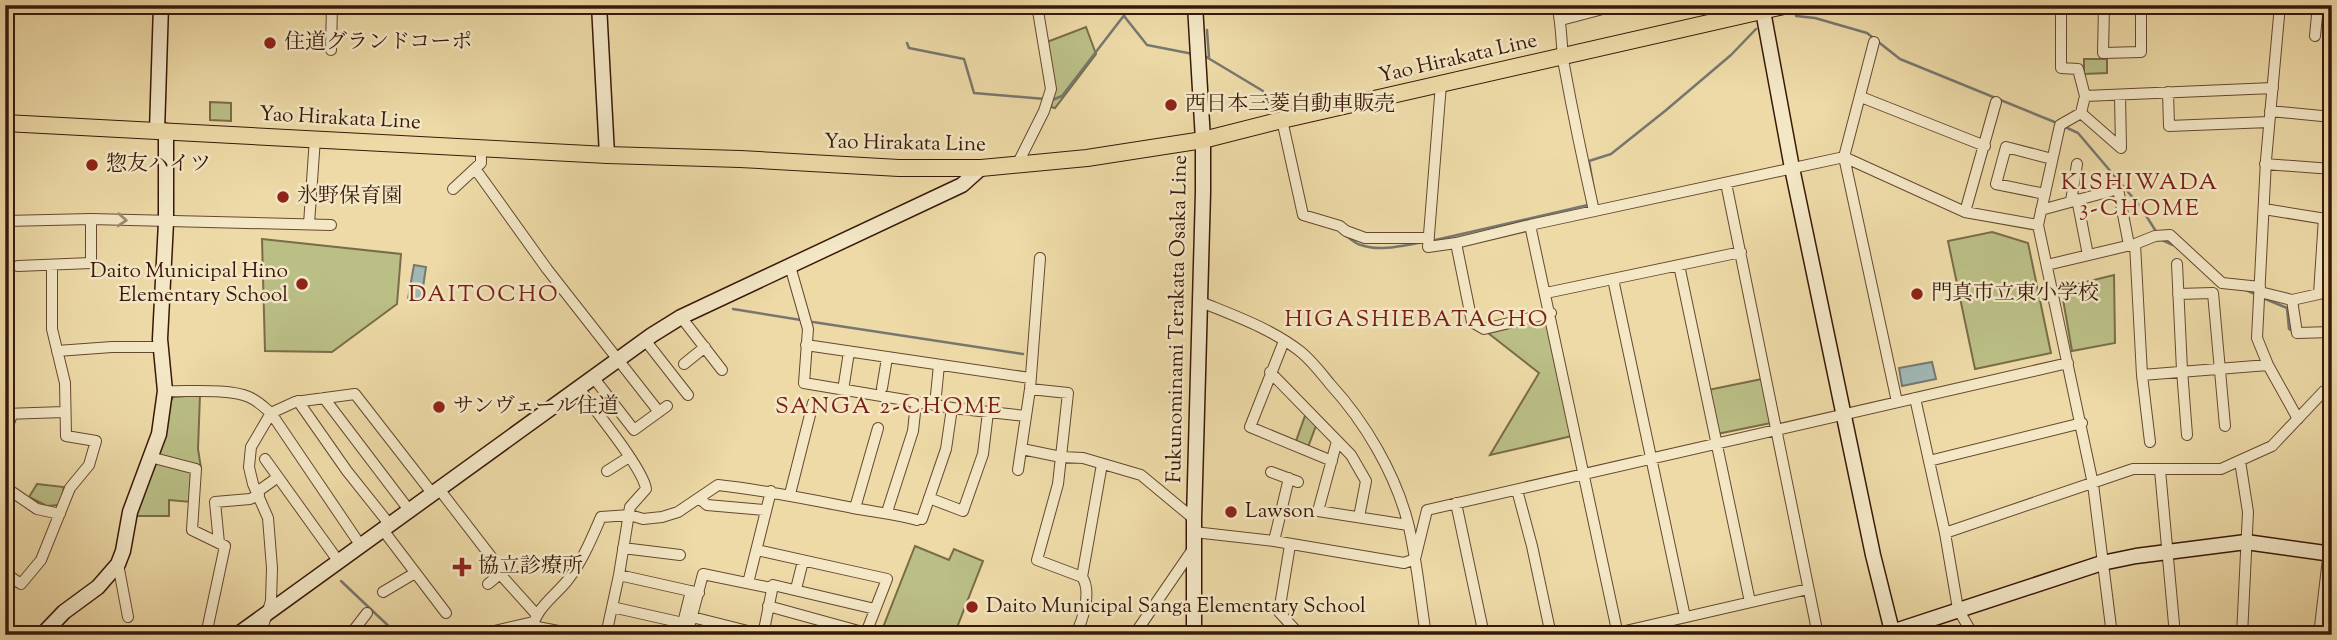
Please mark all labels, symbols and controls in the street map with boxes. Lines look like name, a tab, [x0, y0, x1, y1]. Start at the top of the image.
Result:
street label: Yao Hirakata Line	[1376, 26, 1540, 92]
place label: 住道グランドコーポ	[284, 28, 472, 58]
marker: 住道グランドコーポ	[262, 35, 278, 51]
place label: 西日本三菱自動車販売	[1185, 90, 1395, 120]
marker: 西日本三菱自動車販売	[1163, 97, 1179, 113]
street label: Yao Hirakata Line	[258, 100, 422, 138]
street label: Yao Hirakata Line	[824, 128, 986, 160]
place label: 惣友ハイツ	[106, 150, 211, 180]
street label: Fukunominami Terakata Osaka Line	[1160, 155, 1196, 483]
marker: 惣友ハイツ	[84, 157, 100, 173]
district label: KISHIWADA 3-CHOME	[2061, 167, 2219, 226]
place label: 氷野保育園	[297, 182, 402, 212]
marker: 氷野保育園	[275, 189, 291, 205]
one-way arrow	[117, 213, 128, 228]
place label: Daito Municipal Hino Elementary School	[90, 257, 288, 311]
marker: Daito Municipal Hino Elementary School	[294, 276, 310, 292]
district label: DAITOCHO	[408, 279, 560, 312]
place label: 門真市立東小学校	[1931, 279, 2099, 309]
marker: 門真市立東小学校	[1909, 286, 1925, 302]
district label: HIGASHIEBATACHO	[1285, 304, 1549, 337]
district label: SANGA 2-CHOME	[775, 391, 1003, 424]
place label: サンヴェール住道	[453, 392, 619, 422]
marker: サンヴェール住道	[431, 399, 447, 415]
place label: Lawson	[1245, 497, 1315, 527]
marker: Lawson	[1223, 504, 1239, 520]
place label: 協立診療所	[478, 552, 583, 582]
marker: 協立診療所	[452, 557, 472, 577]
place label: Daito Municipal Sanga Elementary School	[986, 592, 1366, 622]
marker: Daito Municipal Sanga Elementary School	[964, 599, 980, 615]

